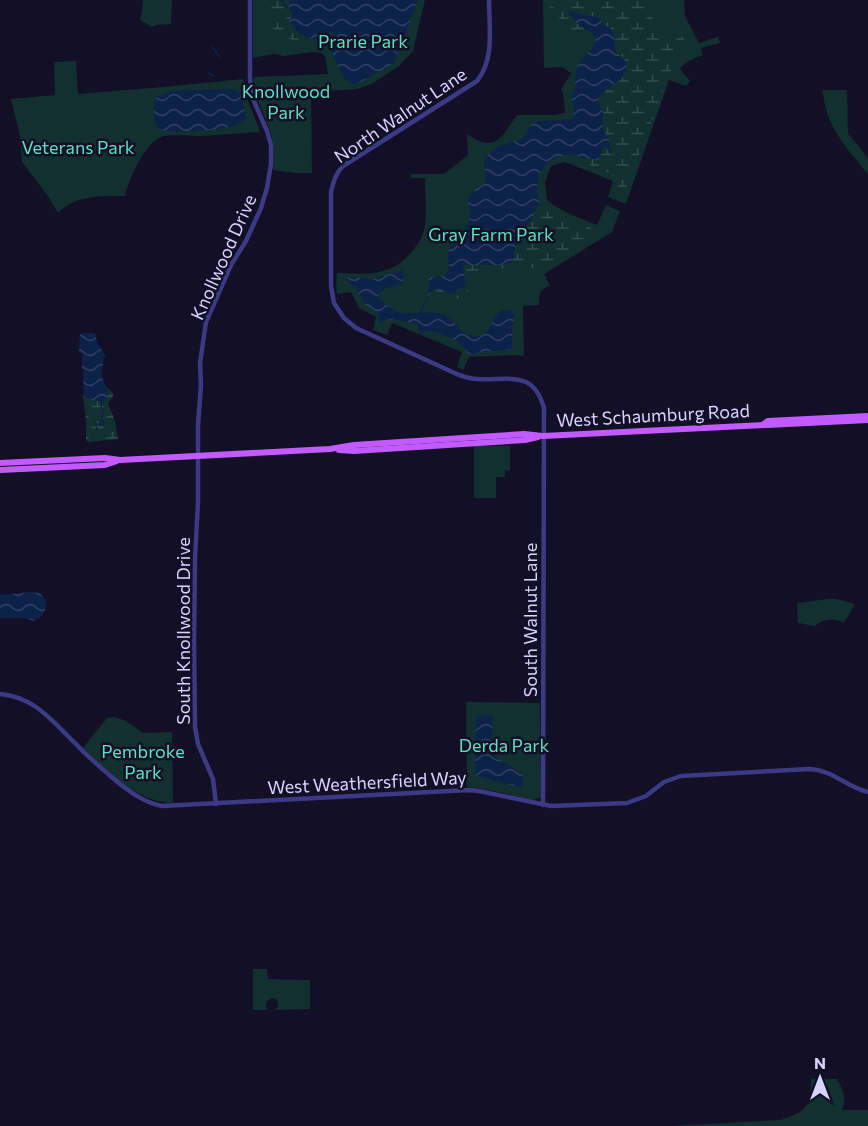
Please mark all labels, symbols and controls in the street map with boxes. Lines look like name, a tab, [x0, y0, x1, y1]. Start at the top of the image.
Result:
park label: Prarie Park	[318, 30, 408, 52]
street label: North Walnut Lane	[330, 63, 470, 167]
park label: Knollwood Park	[242, 80, 330, 123]
park label: Veterans Park	[21, 136, 135, 158]
street label: Knollwood Drive	[185, 191, 261, 323]
park label: Gray Farm Park	[428, 223, 554, 245]
street label: West Schaumburg Road	[556, 399, 750, 431]
street label: South Knollwood Drive	[172, 537, 194, 725]
street label: South Walnut Lane	[519, 543, 541, 697]
park label: Derda Park	[459, 734, 550, 756]
park label: Pembroke Park	[101, 740, 185, 783]
street label: West Weathersfield Way	[267, 766, 467, 798]
north arrow	[790, 1048, 850, 1108]
text: N	[814, 1053, 826, 1072]

